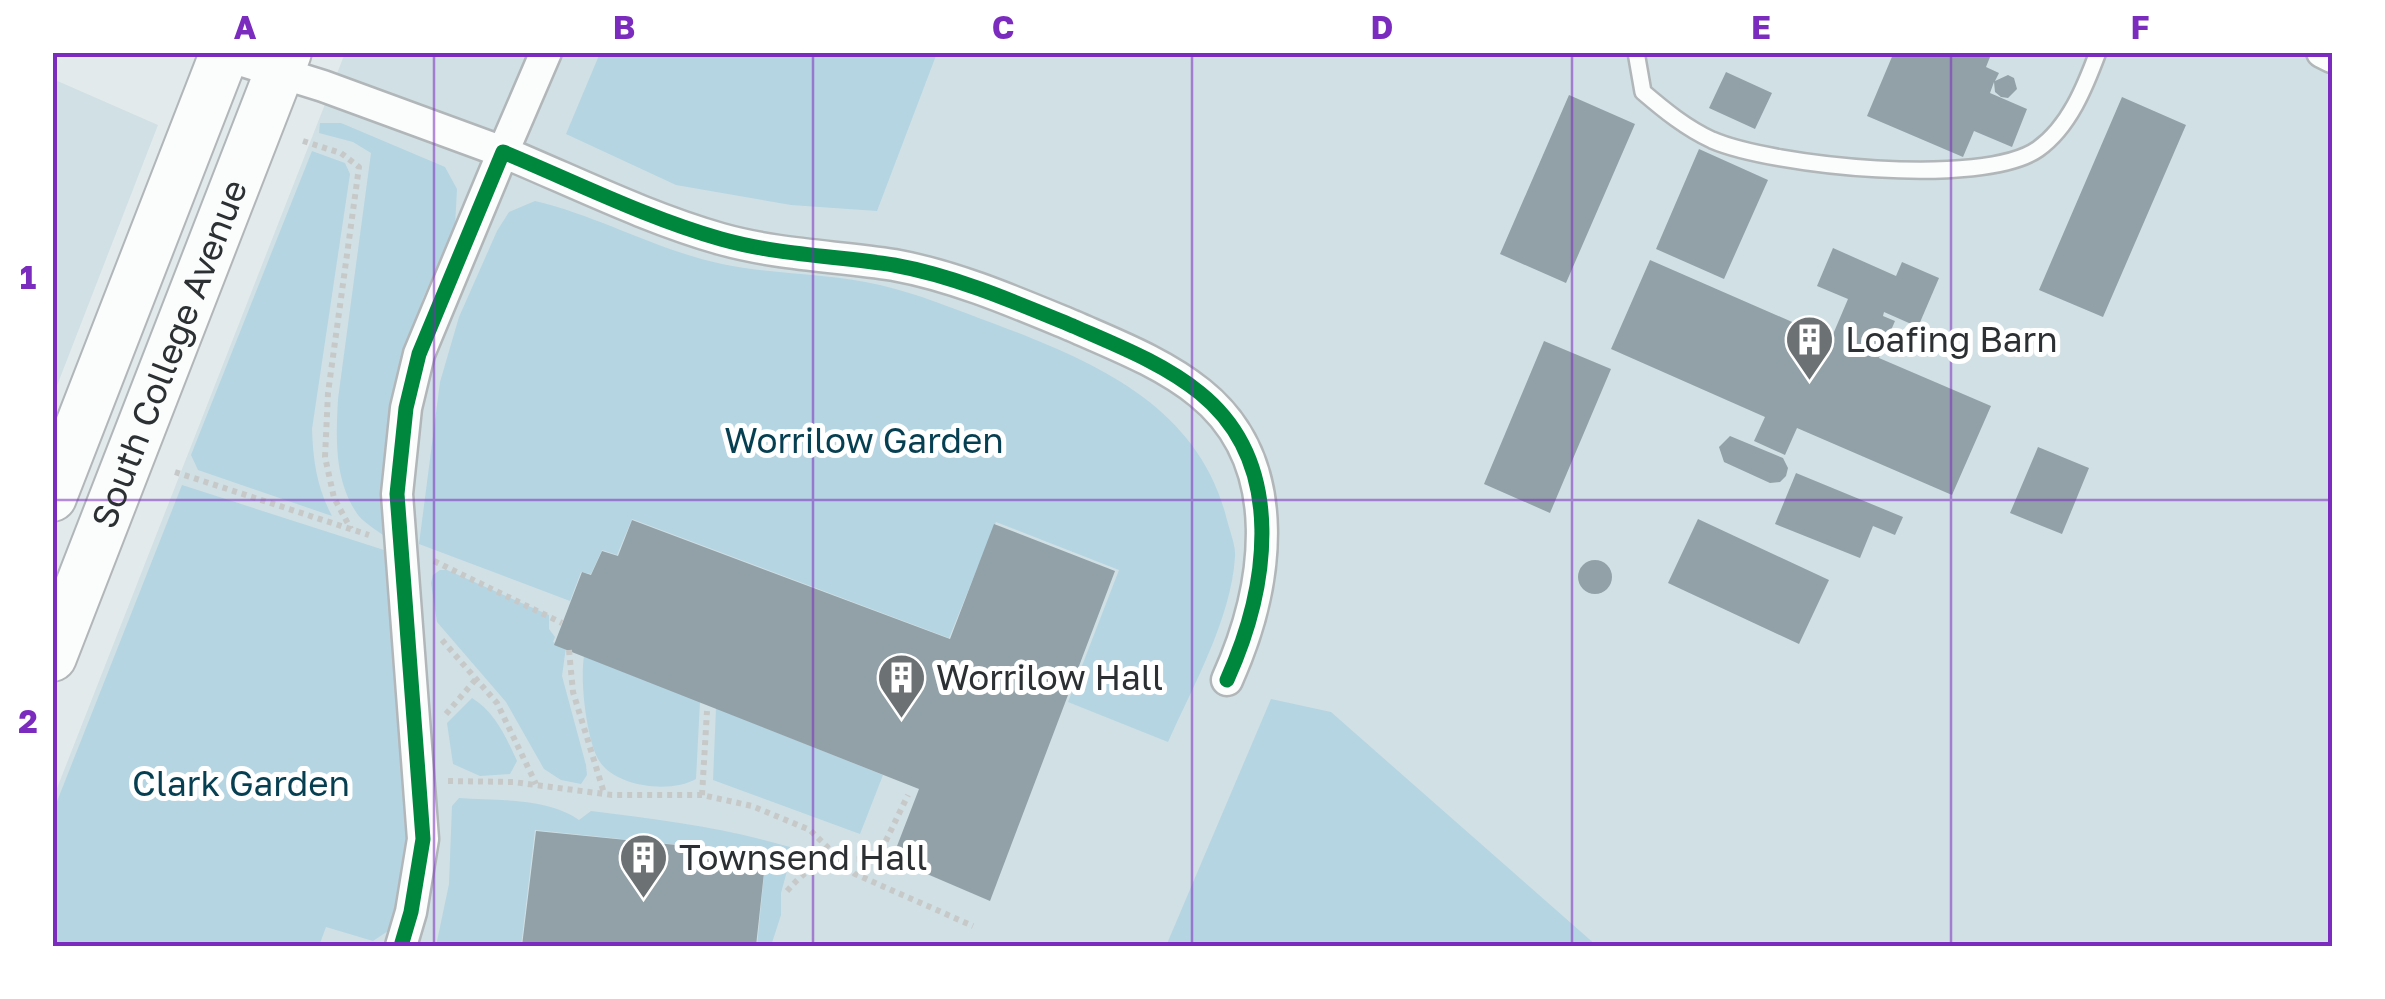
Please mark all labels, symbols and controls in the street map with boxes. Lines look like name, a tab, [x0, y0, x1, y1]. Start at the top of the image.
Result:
text: A	[234, 8, 257, 46]
text: B	[613, 8, 635, 46]
text: C	[992, 8, 1014, 46]
text: D	[1371, 8, 1393, 46]
text: E	[1751, 8, 1771, 46]
text: F	[2130, 8, 2150, 46]
street label: South College Avenue	[82, 173, 255, 534]
text: 1	[20, 258, 36, 296]
building icon: Loafing Barn	[1784, 314, 1836, 382]
place label: Loafing Barn	[1845, 318, 2058, 360]
park label: Worrilow Garden	[724, 419, 1004, 461]
building icon: Worrilow Hall	[875, 652, 927, 720]
place label: Worrilow Hall	[936, 656, 1163, 698]
text: 2	[18, 702, 38, 740]
park label: Clark Garden	[132, 762, 350, 804]
building icon: Townsend Hall	[618, 832, 670, 900]
place label: Townsend Hall	[679, 836, 928, 878]

